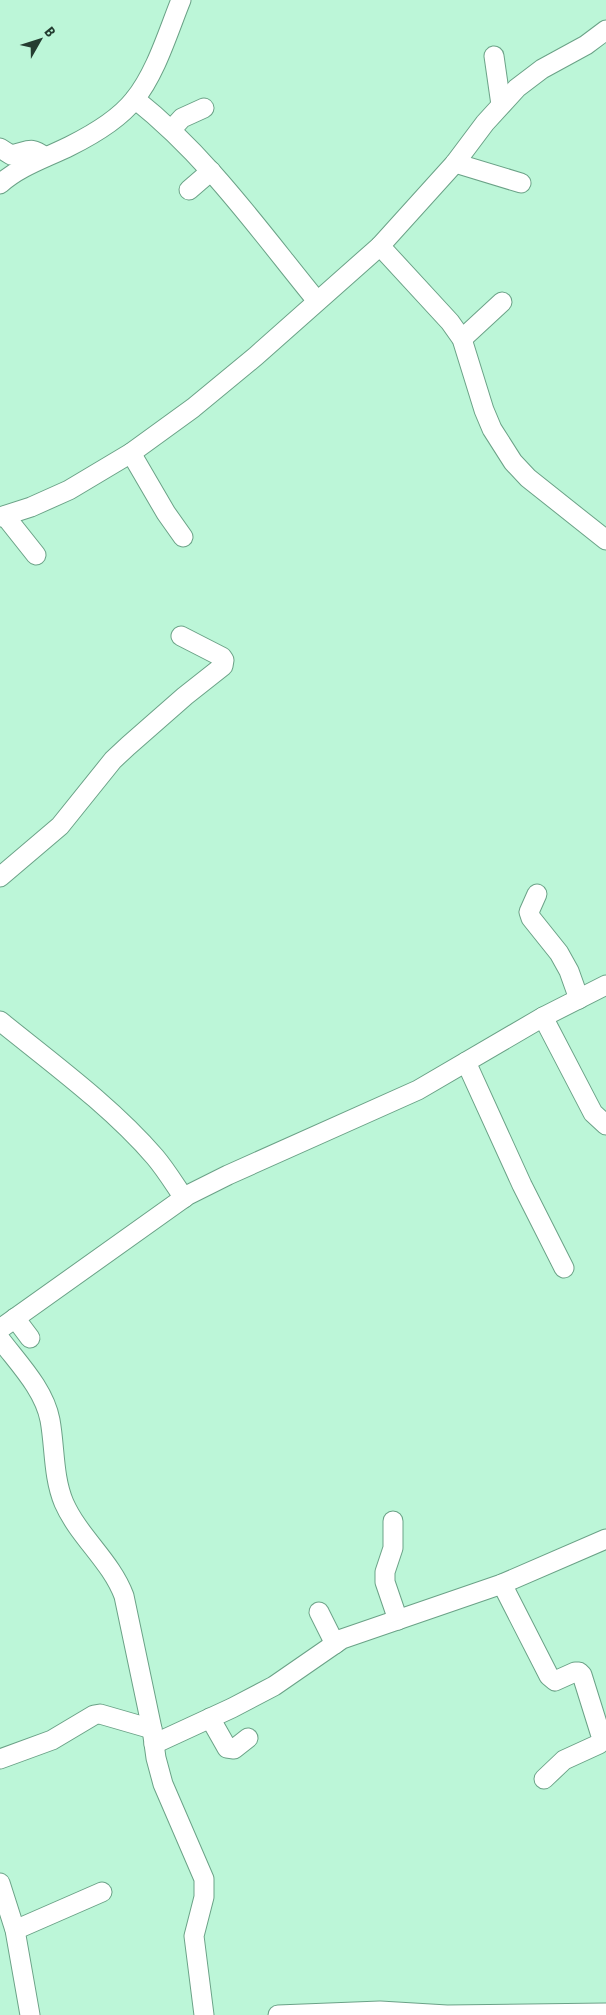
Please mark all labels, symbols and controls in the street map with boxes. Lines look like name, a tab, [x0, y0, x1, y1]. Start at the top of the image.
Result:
north arrow	[15, 15, 65, 65]
text: B	[41, 24, 59, 40]

